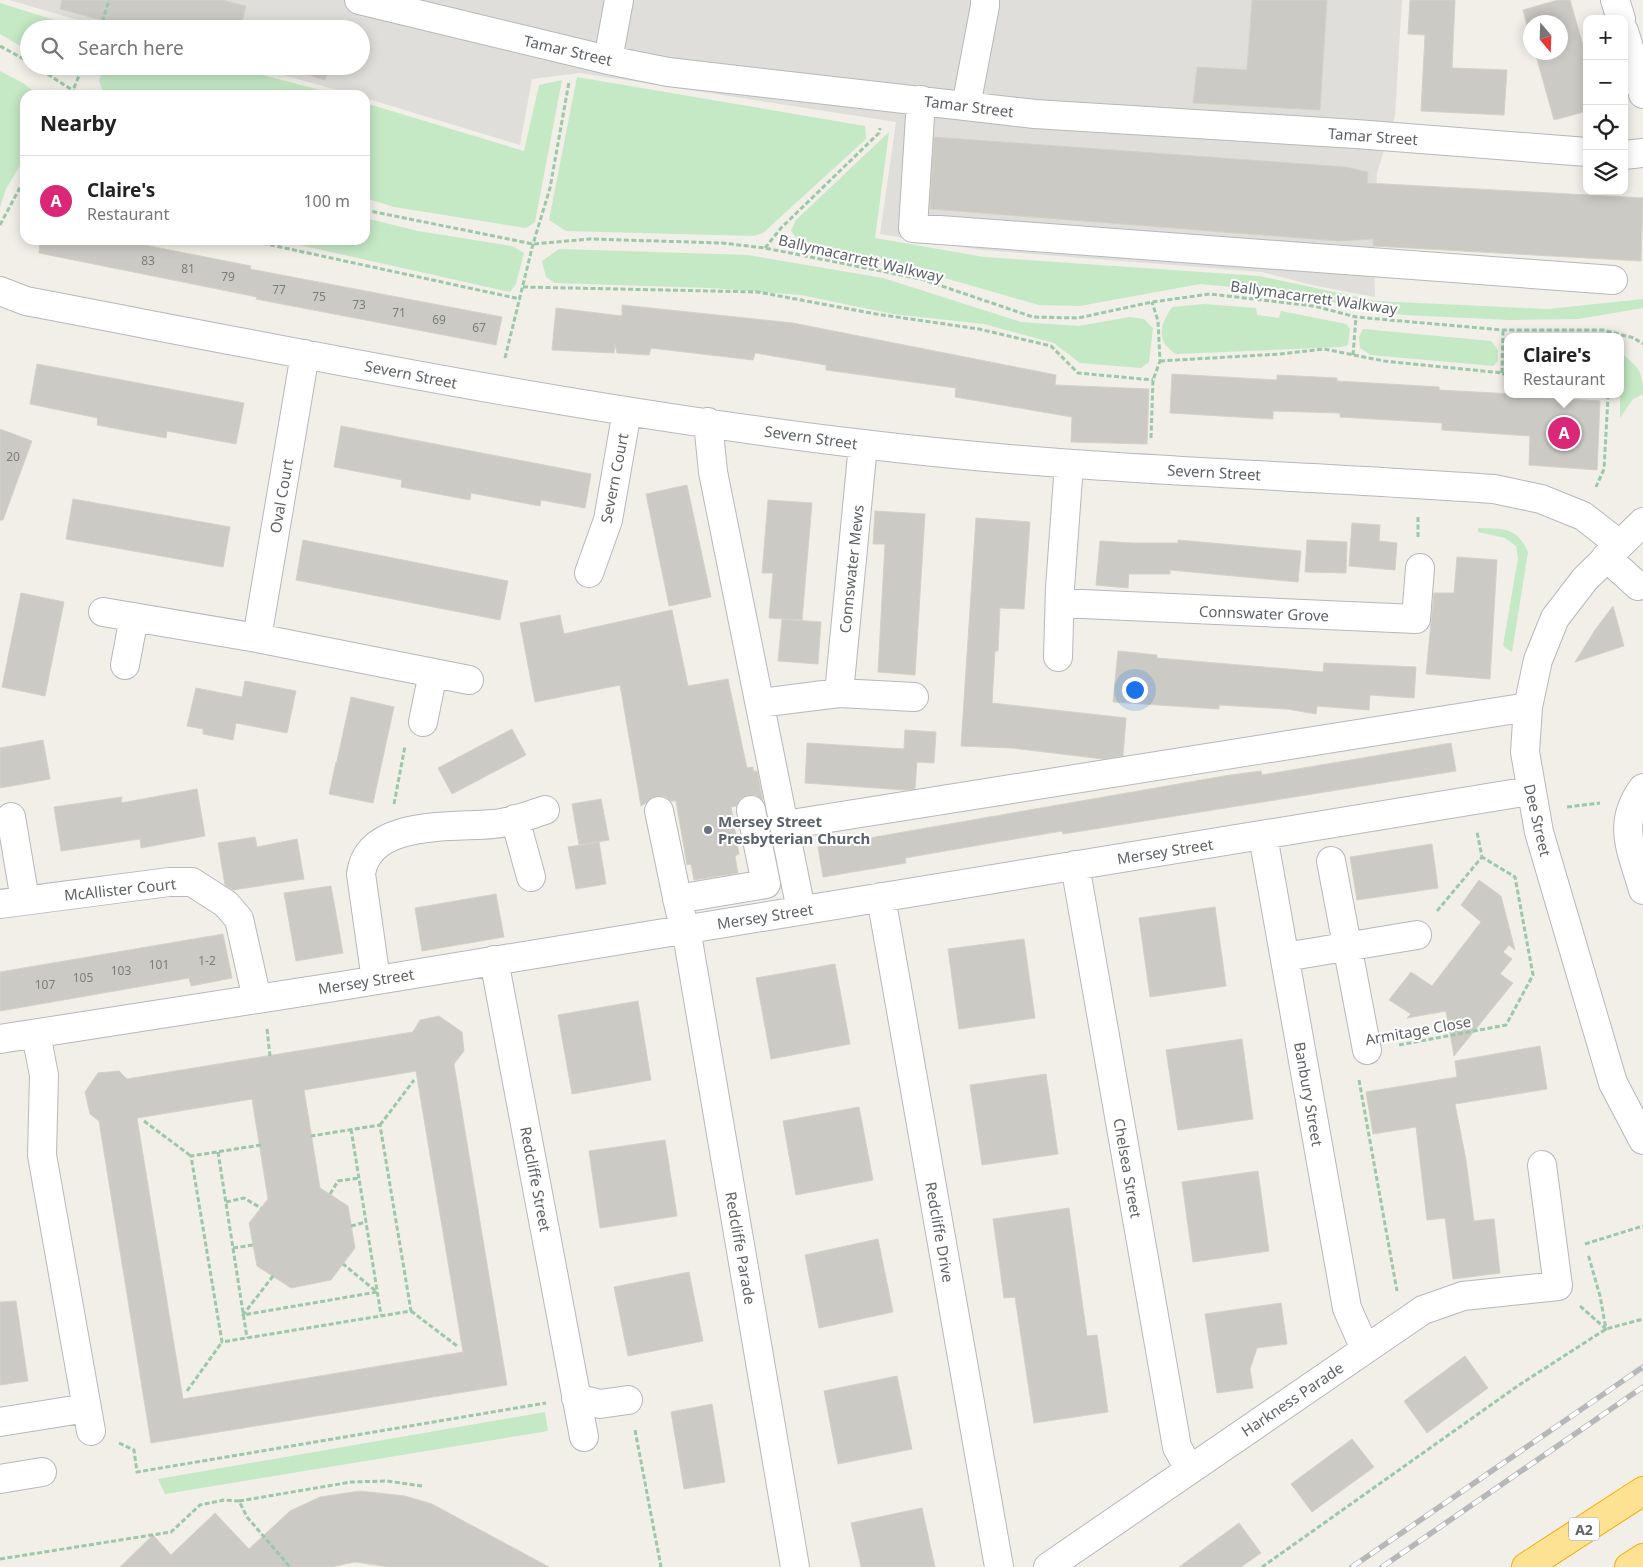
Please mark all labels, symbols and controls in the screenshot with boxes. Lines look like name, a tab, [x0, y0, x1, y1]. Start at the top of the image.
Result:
north arrow	[1523, 15, 1568, 60]
map controls	[1583, 15, 1628, 195]
button: +	[1583, 15, 1628, 60]
search box	[20, 20, 370, 75]
street label: Tamar Street	[522, 30, 615, 70]
icon: search	[38, 34, 66, 62]
text: Search here	[78, 35, 184, 61]
button: −	[1583, 60, 1628, 105]
street label: Tamar Street	[923, 91, 1015, 121]
button: locate	[1583, 105, 1628, 150]
text: Nearby	[40, 109, 116, 137]
street label: Tamar Street	[1327, 123, 1419, 149]
button: layers	[1583, 150, 1628, 195]
text: Claire's	[87, 177, 155, 203]
text: A	[50, 190, 62, 212]
text: 100 m	[303, 190, 350, 212]
text: Restaurant	[87, 203, 169, 225]
street label: Ballymacarrett Walkway	[777, 229, 946, 287]
house number: 83	[141, 252, 155, 269]
house number: 81	[181, 260, 195, 277]
house number: 79	[221, 268, 235, 285]
street label: Ballymacarrett Walkway	[1229, 275, 1399, 319]
house number: 77	[272, 281, 286, 298]
house number: 75	[312, 288, 326, 305]
house number: 73	[352, 296, 366, 313]
house number: 71	[392, 304, 406, 321]
house number: 69	[432, 311, 446, 328]
house number: 67	[472, 319, 486, 336]
popup	[1504, 333, 1624, 398]
text: Claire's	[1523, 342, 1591, 368]
street label: Severn Street	[363, 355, 459, 393]
text: Restaurant	[1523, 368, 1605, 390]
pin: A	[1548, 414, 1580, 452]
street label: Severn Street	[763, 421, 859, 454]
street label: Severn Court	[595, 431, 633, 525]
house number: 20	[6, 448, 20, 465]
street label: Oval Court	[265, 457, 297, 535]
street label: Severn Street	[1167, 460, 1262, 484]
street label: Connswater Mews	[834, 504, 868, 634]
street label: Connswater Grove	[1199, 601, 1329, 625]
your location	[1122, 677, 1148, 703]
street label: Dee Street	[1520, 782, 1556, 859]
place label: Mersey Street Presbyterian Church	[718, 811, 870, 848]
marker: Mersey Street Presbyterian Church	[702, 824, 714, 836]
street label: Mersey Street	[1116, 833, 1215, 868]
street label: McAllister Court	[63, 873, 178, 905]
street label: Mersey Street	[716, 898, 815, 933]
house number: 1-2	[198, 952, 216, 969]
house number: 101	[149, 956, 169, 973]
house number: 103	[111, 962, 131, 979]
street label: Mersey Street	[317, 963, 416, 998]
house number: 105	[73, 969, 93, 986]
house number: 107	[35, 976, 55, 993]
street label: Armitage Close	[1363, 1011, 1473, 1049]
street label: Banbury Street	[1290, 1040, 1328, 1148]
street label: Chelsea Street	[1109, 1117, 1147, 1220]
street label: Redcliffe Street	[516, 1125, 556, 1234]
street label: Redcliffe Drive	[921, 1180, 959, 1284]
street label: Redcliffe Parade	[721, 1190, 761, 1306]
street label: Harkness Parade	[1237, 1357, 1347, 1441]
road number: A2	[1569, 1518, 1599, 1540]

